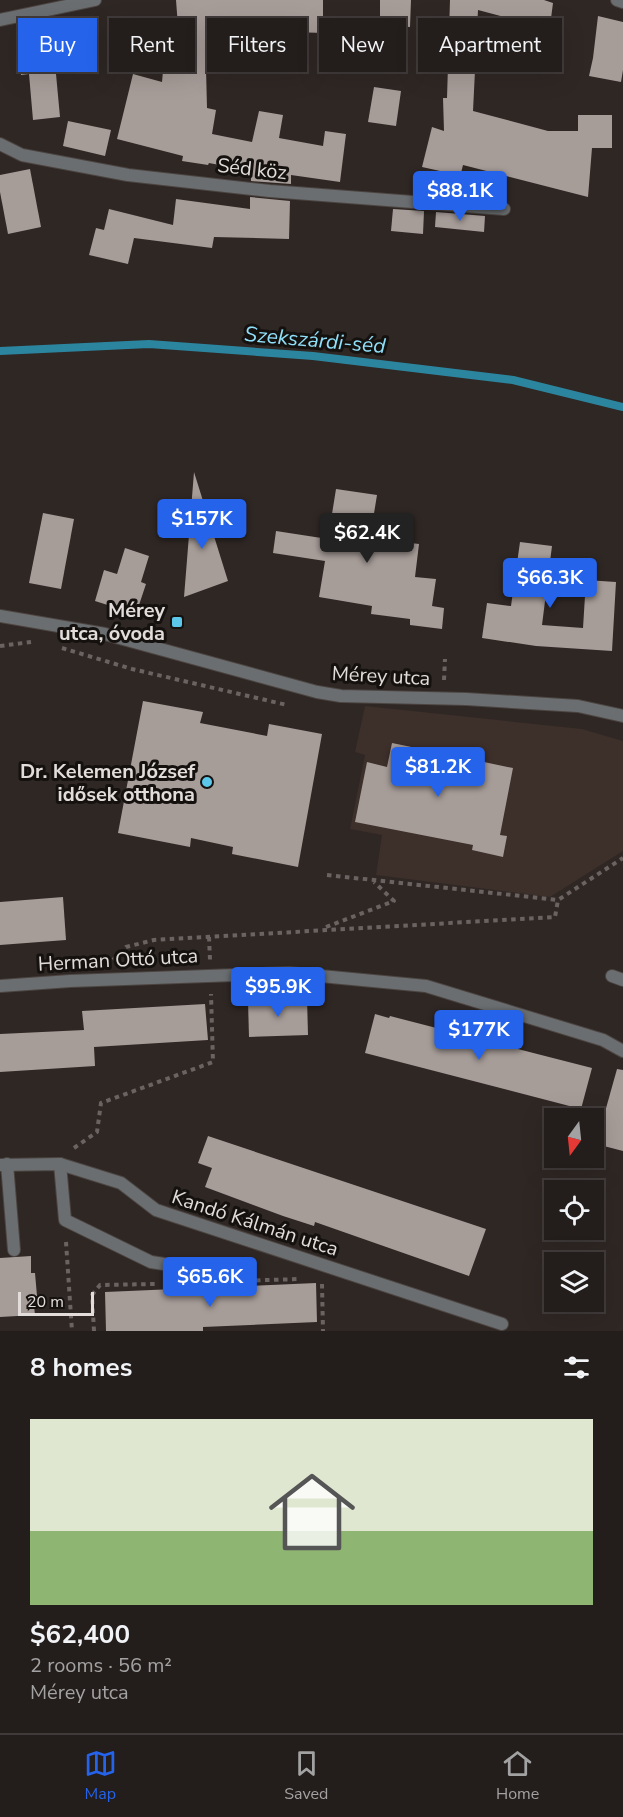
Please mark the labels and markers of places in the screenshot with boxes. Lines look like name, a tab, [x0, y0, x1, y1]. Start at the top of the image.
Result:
pin: $88.1K	[411, 171, 509, 222]
pin: $157K	[160, 499, 244, 550]
pin: $62.4K	[318, 513, 416, 564]
pin: $66.3K	[501, 558, 599, 609]
place label: Mérey utca, óvoda	[59, 597, 165, 647]
marker: Mérey utca, óvoda	[170, 615, 184, 629]
pin: $81.2K	[389, 747, 487, 798]
place label: Dr. Kelemen József idősek otthona	[20, 758, 196, 808]
marker: Dr. Kelemen József idősek otthona	[200, 775, 214, 789]
pin: $95.9K	[229, 967, 327, 1018]
pin: $177K	[437, 1010, 521, 1061]
pin: $65.6K	[161, 1257, 259, 1308]

